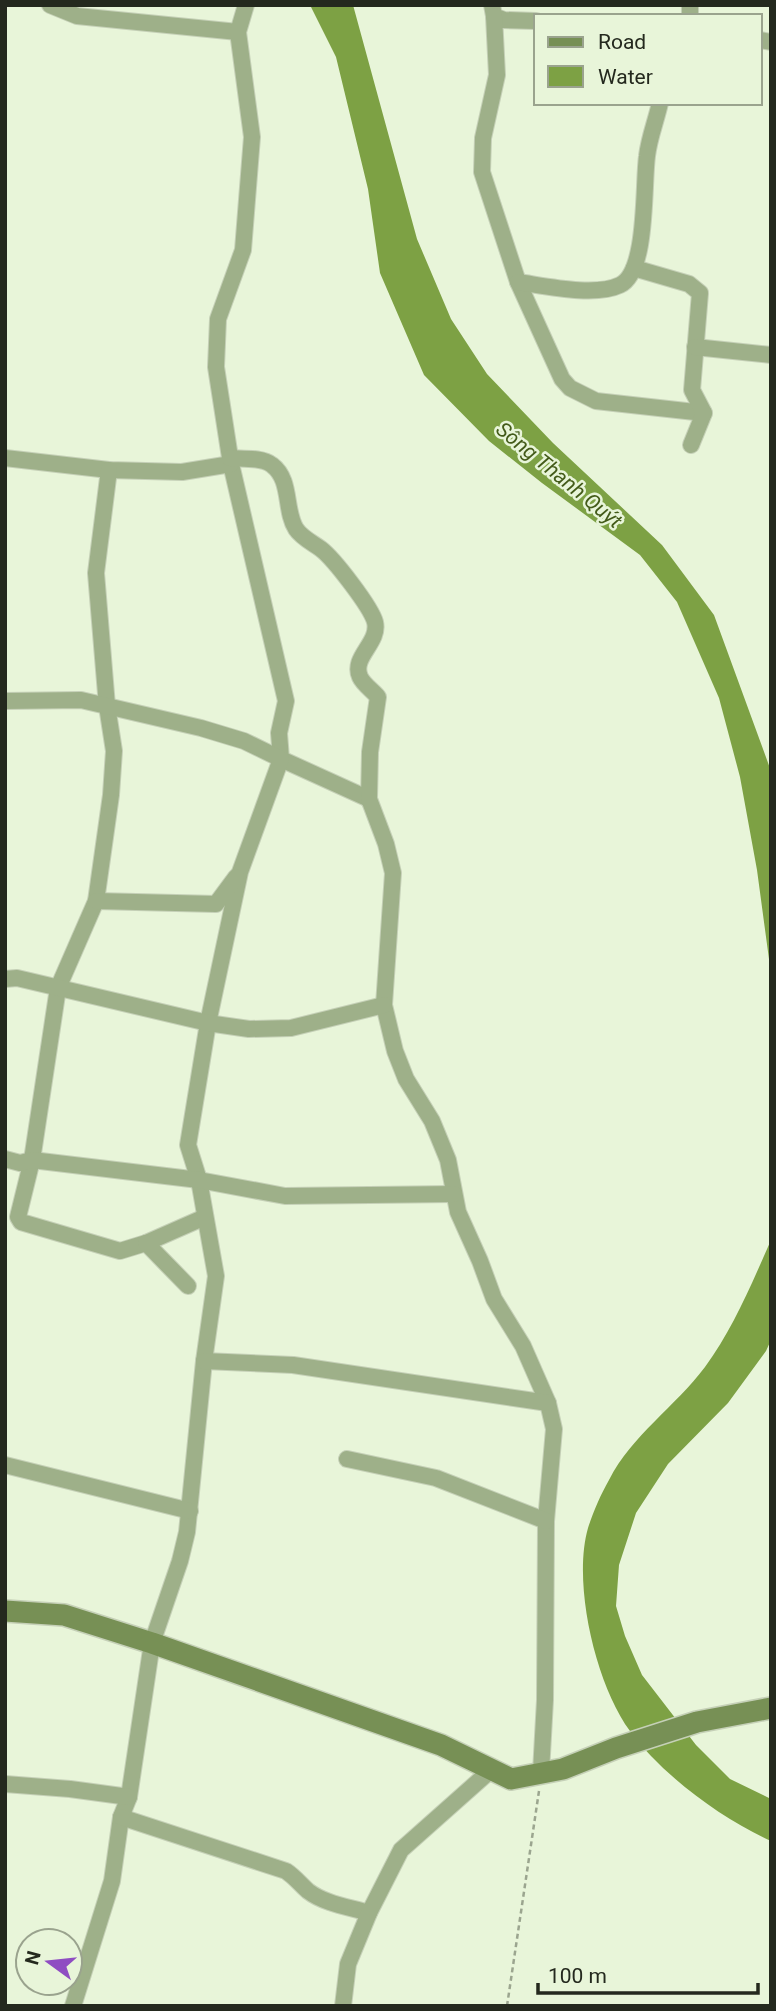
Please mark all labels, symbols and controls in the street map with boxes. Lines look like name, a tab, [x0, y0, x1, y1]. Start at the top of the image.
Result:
legend	[534, 14, 762, 105]
text: Road	[598, 30, 646, 54]
text: Water	[598, 65, 653, 89]
water label: Sông Thanh Quýt	[491, 417, 627, 533]
north arrow	[14, 1927, 84, 1997]
text: N	[20, 1948, 46, 1967]
scale bar	[538, 1952, 758, 1996]
text: 100 m	[548, 1964, 607, 1988]

